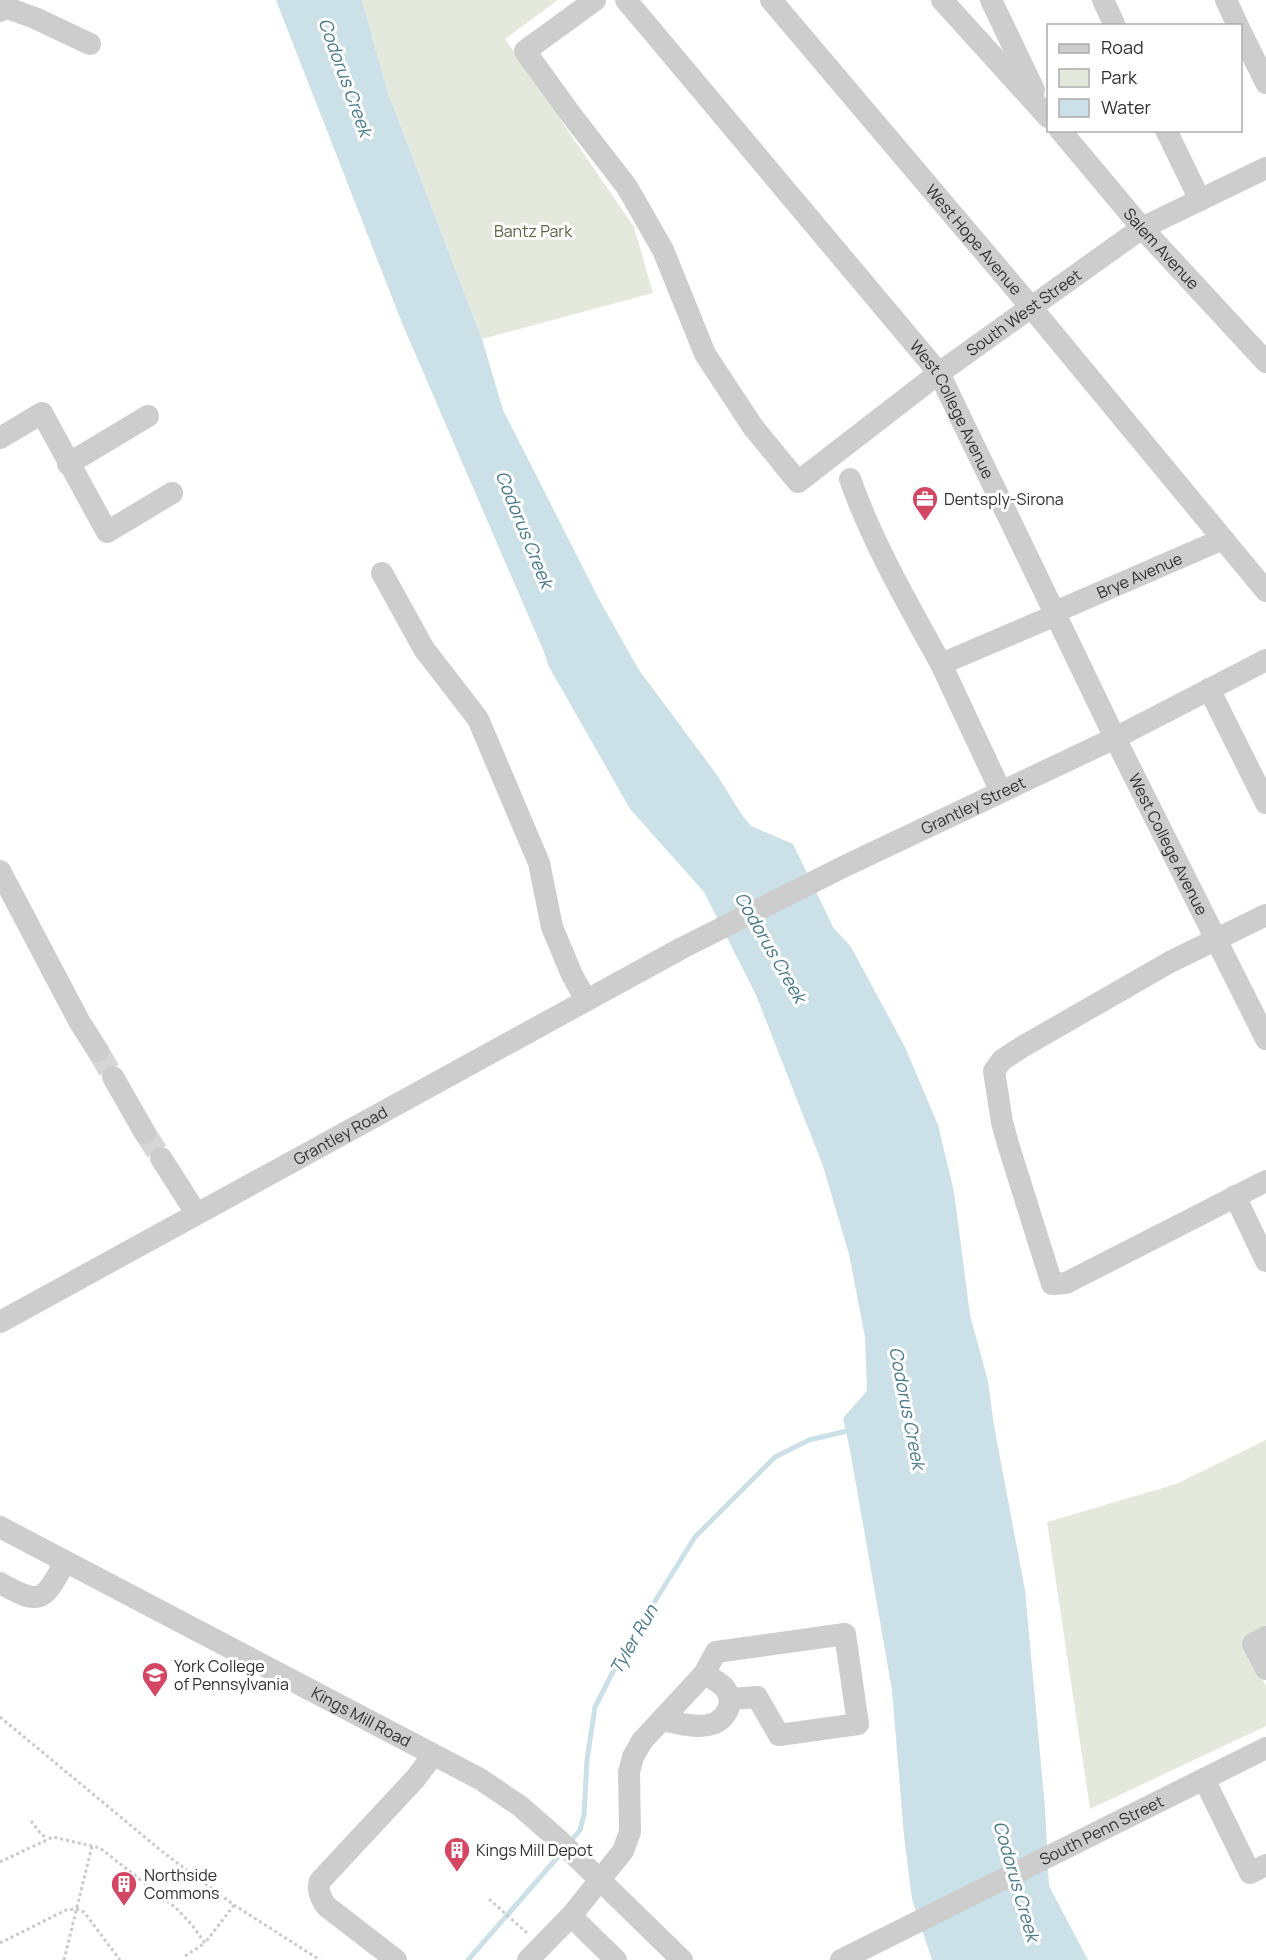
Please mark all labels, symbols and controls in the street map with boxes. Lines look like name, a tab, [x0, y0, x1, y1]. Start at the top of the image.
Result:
water label: Codorus Creek	[313, 15, 380, 142]
legend	[1047, 24, 1242, 132]
text: Road	[1101, 35, 1144, 59]
text: Park	[1101, 65, 1138, 89]
text: Water	[1101, 95, 1151, 119]
street label: West Hope Avenue	[921, 180, 1027, 300]
street label: Salem Avenue	[1119, 203, 1204, 294]
park label: Bantz Park	[494, 220, 573, 242]
street label: South West Street	[962, 264, 1086, 361]
street label: West College Avenue	[905, 335, 999, 482]
water label: Codorus Creek	[491, 467, 561, 594]
office icon: Dentsply-Sirona	[910, 484, 940, 522]
place label: Dentsply-Sirona	[944, 488, 1064, 510]
street label: Brye Avenue	[1093, 547, 1185, 604]
street label: West College Avenue	[1123, 770, 1213, 919]
street label: Grantley Street	[917, 771, 1029, 839]
water label: Codorus Creek	[730, 887, 814, 1009]
street label: Grantley Road	[289, 1101, 391, 1170]
water label: Codorus Creek	[884, 1345, 932, 1474]
water label: Tyler Run	[603, 1599, 663, 1678]
place label: York College of Pennsylvania	[174, 1655, 289, 1695]
school or university icon: York College of Pennsylvania	[140, 1660, 170, 1698]
street label: Kings Mill Road	[308, 1681, 415, 1752]
street label: South Penn Street	[1036, 1790, 1167, 1870]
water label: Codorus Creek	[988, 1818, 1047, 1947]
building icon: Kings Mill Depot	[442, 1835, 472, 1873]
place label: Kings Mill Depot	[476, 1839, 593, 1861]
place label: Northside Commons	[144, 1864, 219, 1904]
building icon: Northside Commons	[109, 1869, 139, 1907]

